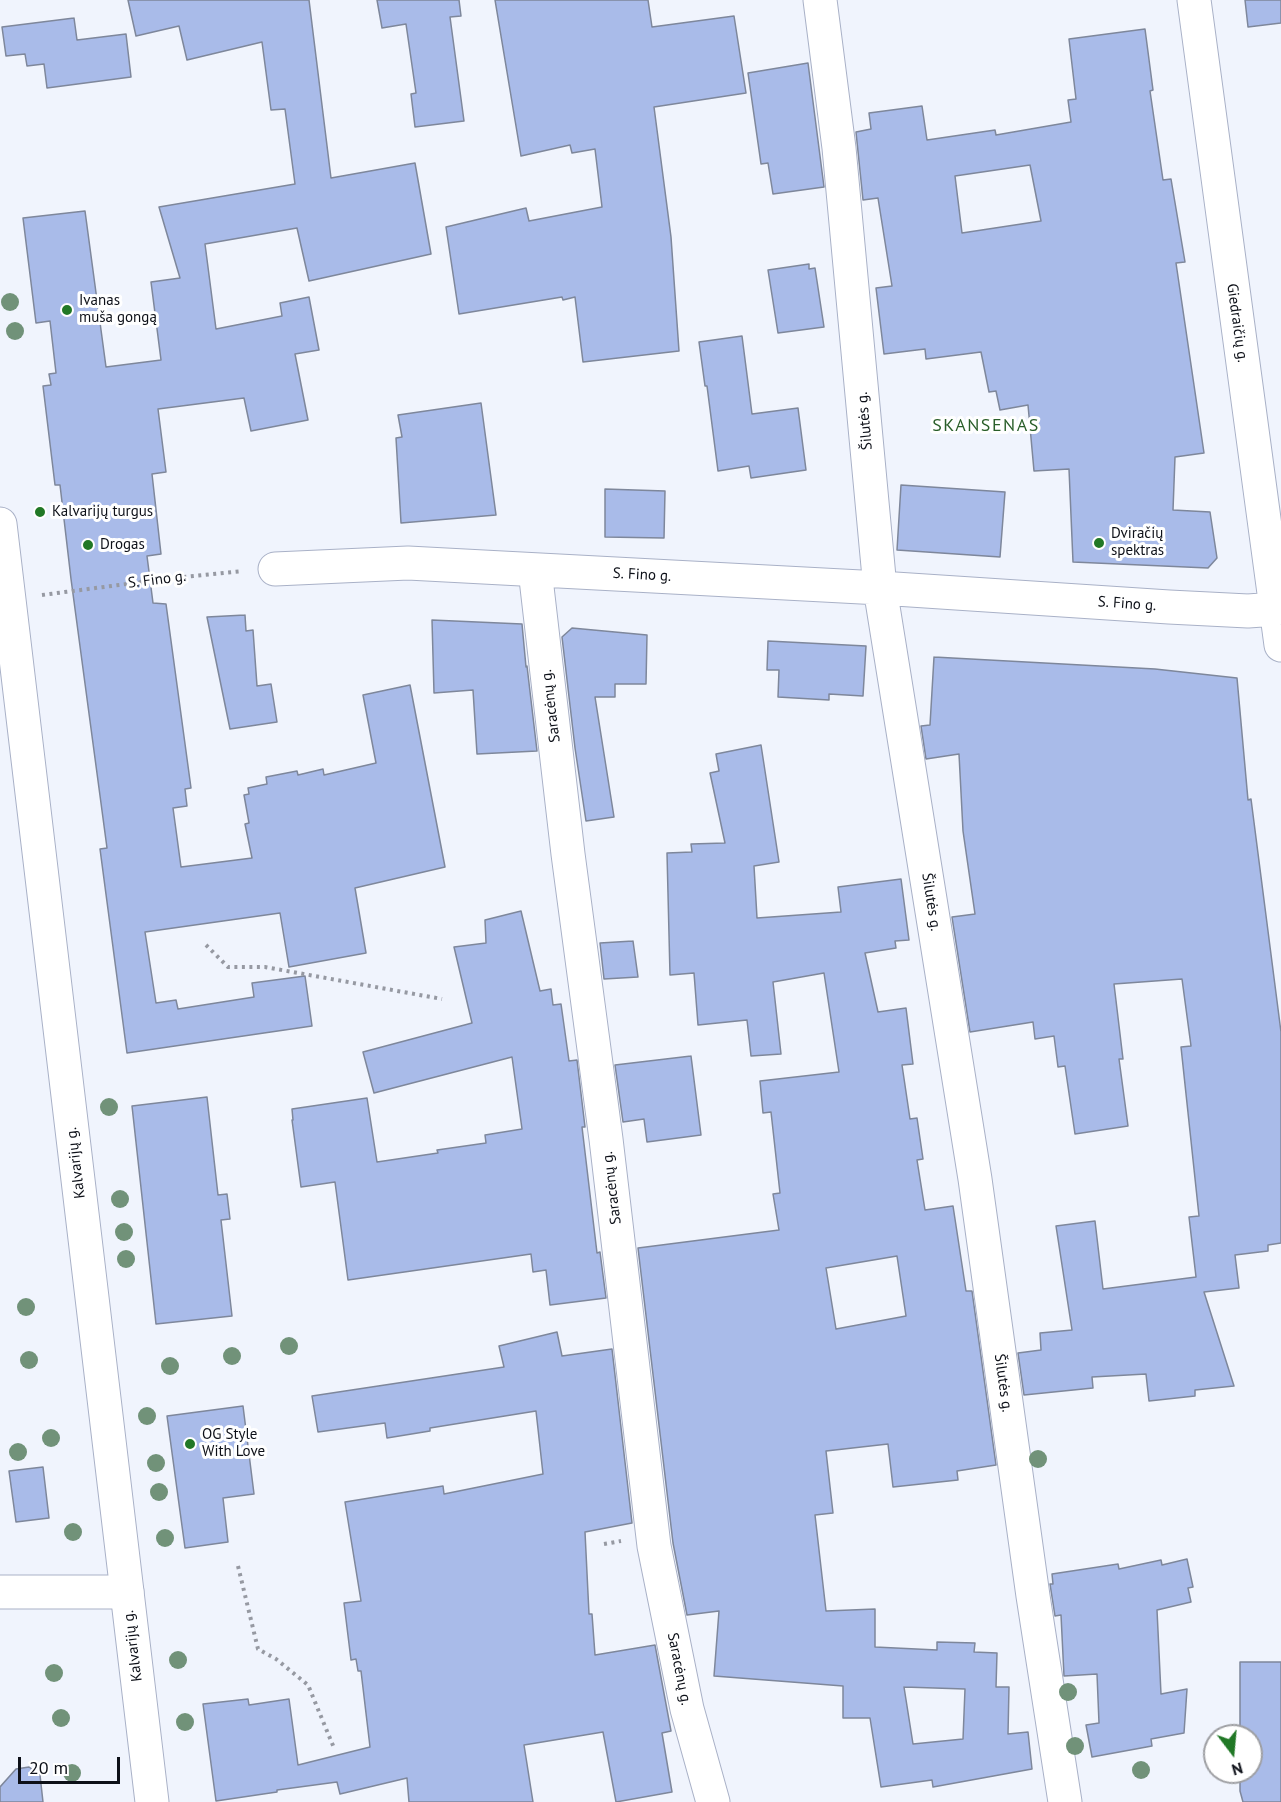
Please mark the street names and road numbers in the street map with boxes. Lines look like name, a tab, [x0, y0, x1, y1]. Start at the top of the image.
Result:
street label: Giedraičių g.	[1223, 282, 1251, 364]
street label: Šilutės g.	[853, 391, 877, 451]
street label: S. Fino g.	[612, 564, 672, 586]
street label: S. Fino g.	[127, 568, 187, 592]
street label: S. Fino g.	[1097, 593, 1157, 615]
street label: Saracėnų g.	[538, 668, 564, 744]
street label: Šilutės g.	[918, 872, 944, 932]
street label: Kalvarijų g.	[63, 1126, 89, 1200]
street label: Saracėnų g.	[599, 1150, 625, 1226]
street label: Šilutės g.	[990, 1353, 1016, 1413]
street label: Kalvarijų g.	[120, 1609, 146, 1683]
street label: Saracėnų g.	[663, 1631, 695, 1707]

